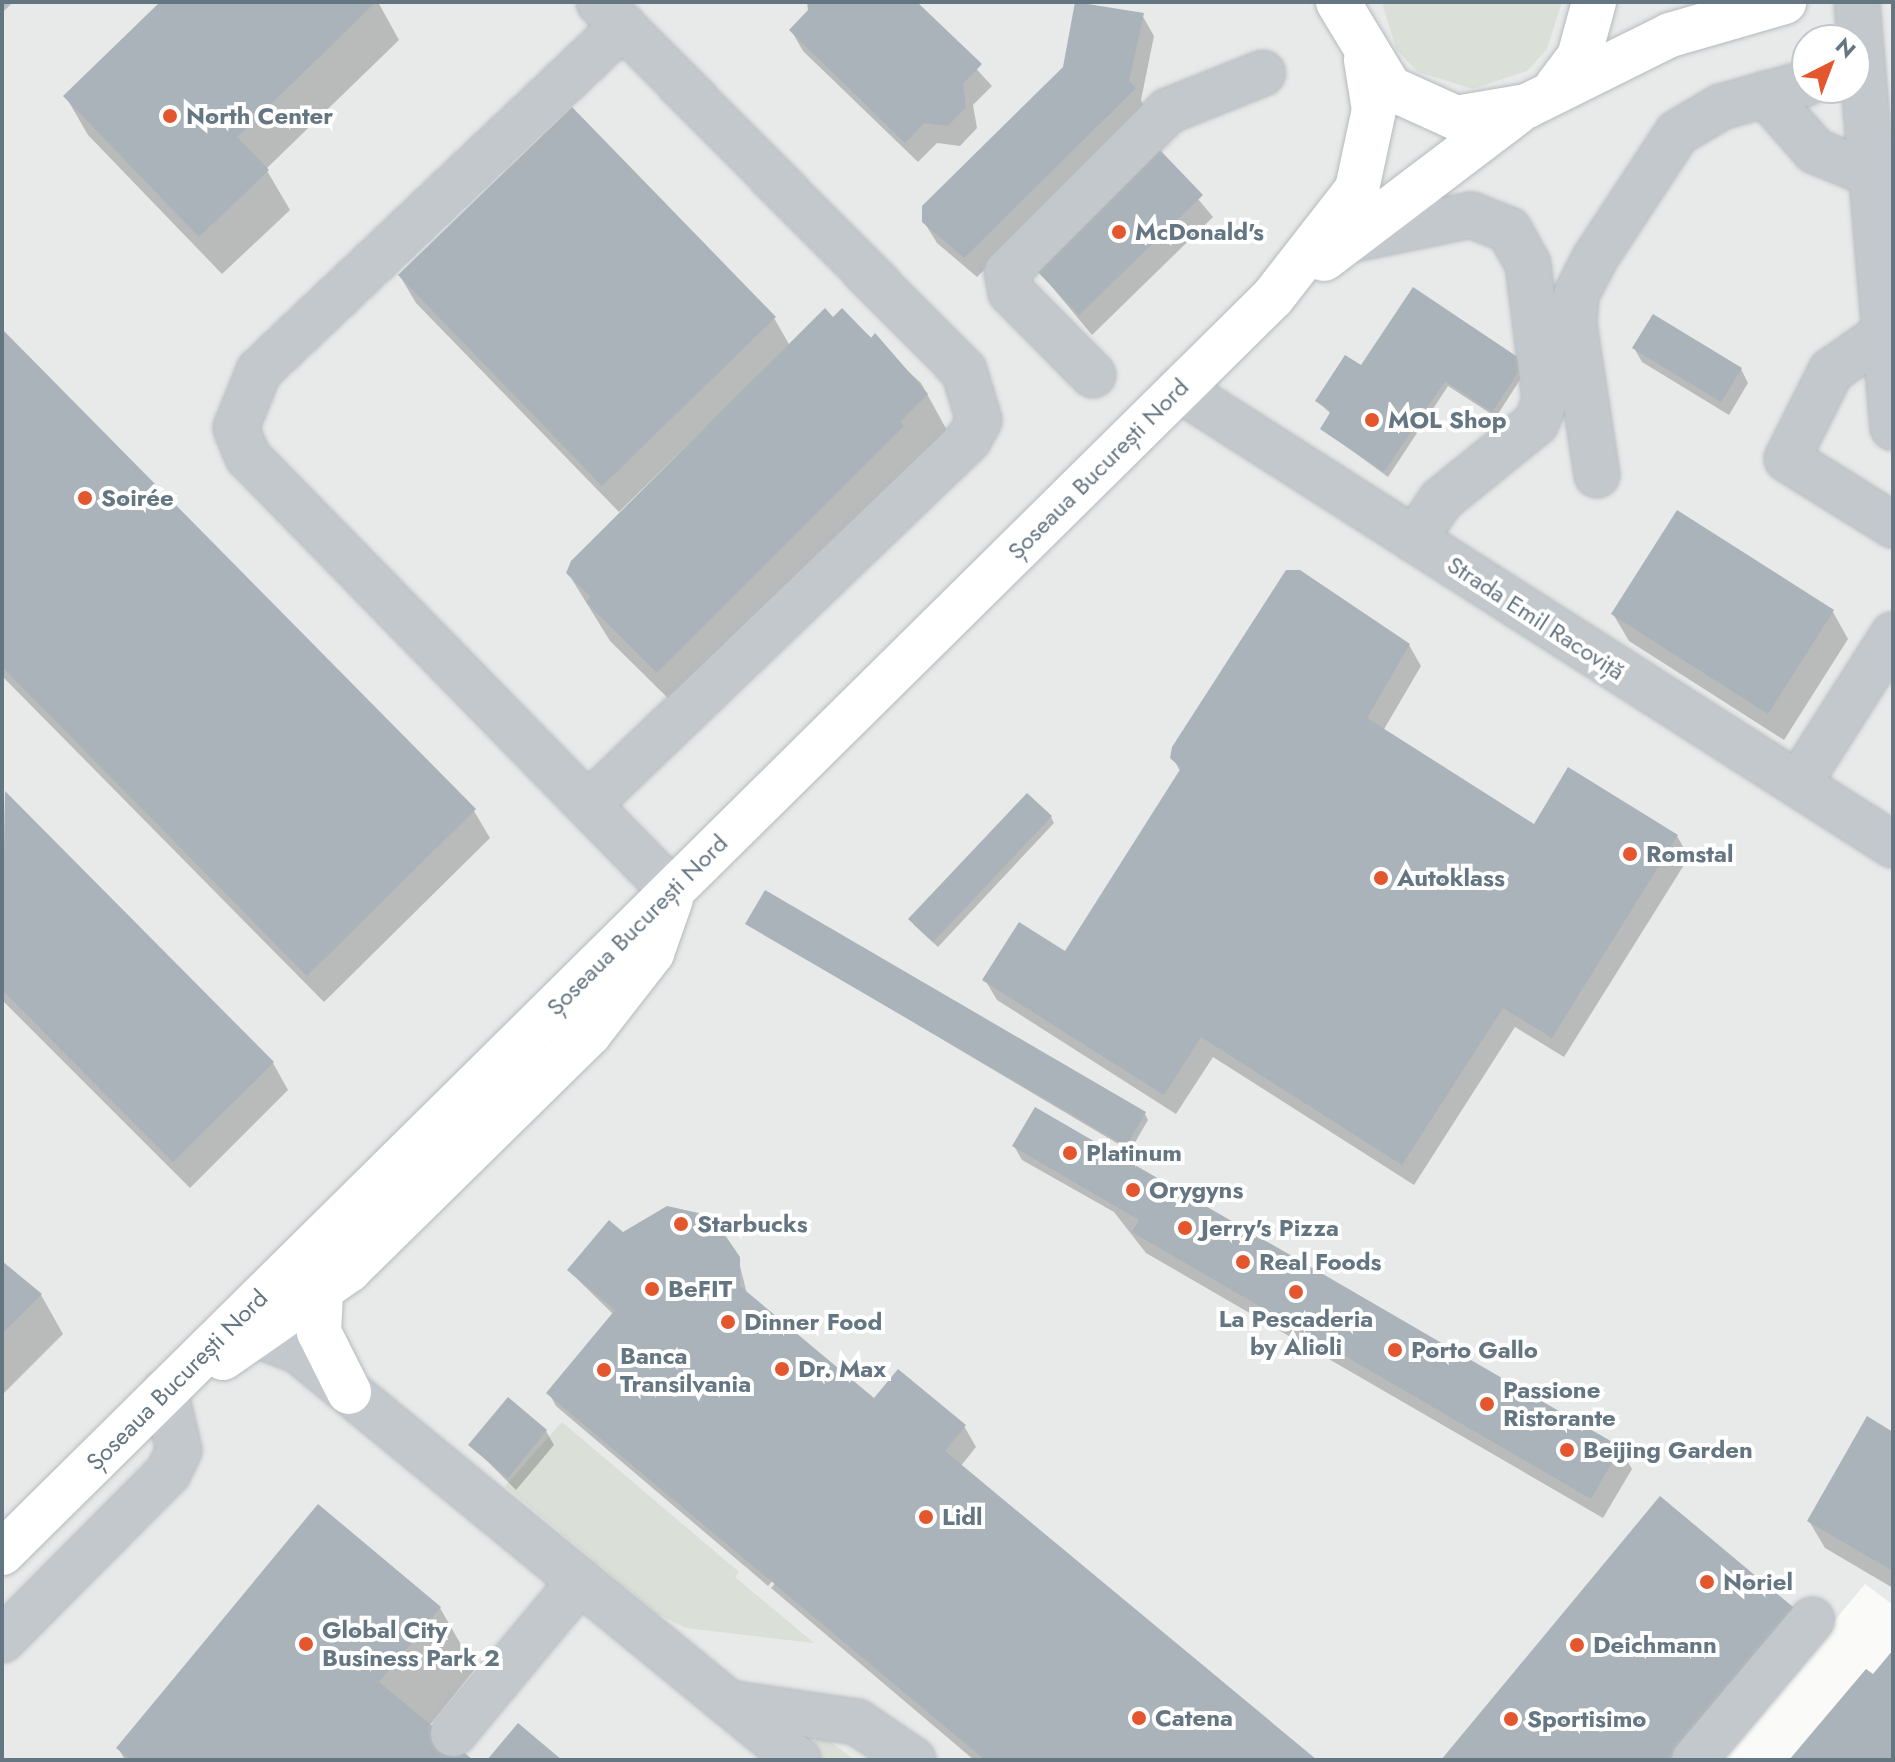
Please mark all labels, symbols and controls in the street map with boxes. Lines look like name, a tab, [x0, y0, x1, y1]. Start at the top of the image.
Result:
north arrow	[1791, 24, 1871, 104]
text: N	[1829, 30, 1863, 65]
place label: North Center	[186, 102, 333, 130]
marker: North Center	[161, 107, 179, 125]
place label: McDonald's	[1135, 218, 1264, 246]
marker: McDonald's	[1110, 223, 1128, 241]
street label: Șoseaua București Nord	[1002, 373, 1194, 565]
place label: MOL Shop	[1388, 406, 1507, 434]
marker: MOL Shop	[1363, 411, 1381, 429]
place label: Soirée	[101, 484, 174, 512]
marker: Soirée	[76, 489, 94, 507]
street label: Strada Emil Racoviță	[1442, 550, 1630, 686]
street label: Șoseaua București Nord	[541, 829, 733, 1021]
place label: Romstal	[1646, 840, 1733, 868]
marker: Romstal	[1621, 845, 1639, 863]
place label: Autoklass	[1397, 864, 1505, 892]
marker: Autoklass	[1372, 869, 1390, 887]
place label: Platinum	[1086, 1139, 1182, 1167]
marker: Platinum	[1061, 1144, 1079, 1162]
place label: Orygyns	[1149, 1176, 1243, 1204]
marker: Orygyns	[1124, 1181, 1142, 1199]
place label: Starbucks	[697, 1210, 808, 1238]
place label: Jerry's Pizza	[1201, 1214, 1339, 1242]
marker: Starbucks	[672, 1215, 690, 1233]
marker: Jerry's Pizza	[1176, 1219, 1194, 1237]
place label: Real Foods	[1259, 1248, 1382, 1276]
marker: Real Foods	[1234, 1253, 1252, 1271]
place label: BeFIT	[668, 1275, 732, 1303]
marker: BeFIT	[643, 1280, 661, 1298]
marker: La Pescaderia by Alioli	[1287, 1283, 1305, 1301]
street label: Șoseaua București Nord	[81, 1284, 273, 1476]
place label: La Pescaderia by Alioli	[1219, 1305, 1373, 1361]
place label: Dinner Food	[744, 1308, 882, 1336]
marker: Dinner Food	[719, 1313, 737, 1331]
place label: Porto Gallo	[1411, 1336, 1538, 1364]
marker: Porto Gallo	[1386, 1341, 1404, 1359]
place label: Banca Transilvania	[620, 1342, 751, 1398]
place label: Dr. Max	[798, 1355, 886, 1383]
marker: Dr. Max	[773, 1360, 791, 1378]
marker: Banca Transilvania	[595, 1361, 613, 1379]
place label: Passione Ristorante	[1503, 1376, 1616, 1432]
marker: Passione Ristorante	[1478, 1395, 1496, 1413]
place label: Beijing Garden	[1583, 1436, 1753, 1464]
marker: Beijing Garden	[1558, 1441, 1576, 1459]
place label: Lidl	[942, 1503, 983, 1531]
marker: Lidl	[917, 1508, 935, 1526]
place label: Noriel	[1723, 1568, 1793, 1596]
marker: Noriel	[1698, 1573, 1716, 1591]
place label: Global City Business Park 2	[322, 1616, 500, 1672]
place label: Deichmann	[1593, 1631, 1717, 1659]
marker: Global City Business Park 2	[297, 1635, 315, 1653]
marker: Deichmann	[1568, 1636, 1586, 1654]
place label: Catena	[1155, 1704, 1233, 1732]
place label: Sportisimo	[1527, 1705, 1646, 1733]
marker: Catena	[1130, 1709, 1148, 1727]
marker: Sportisimo	[1502, 1710, 1520, 1728]

